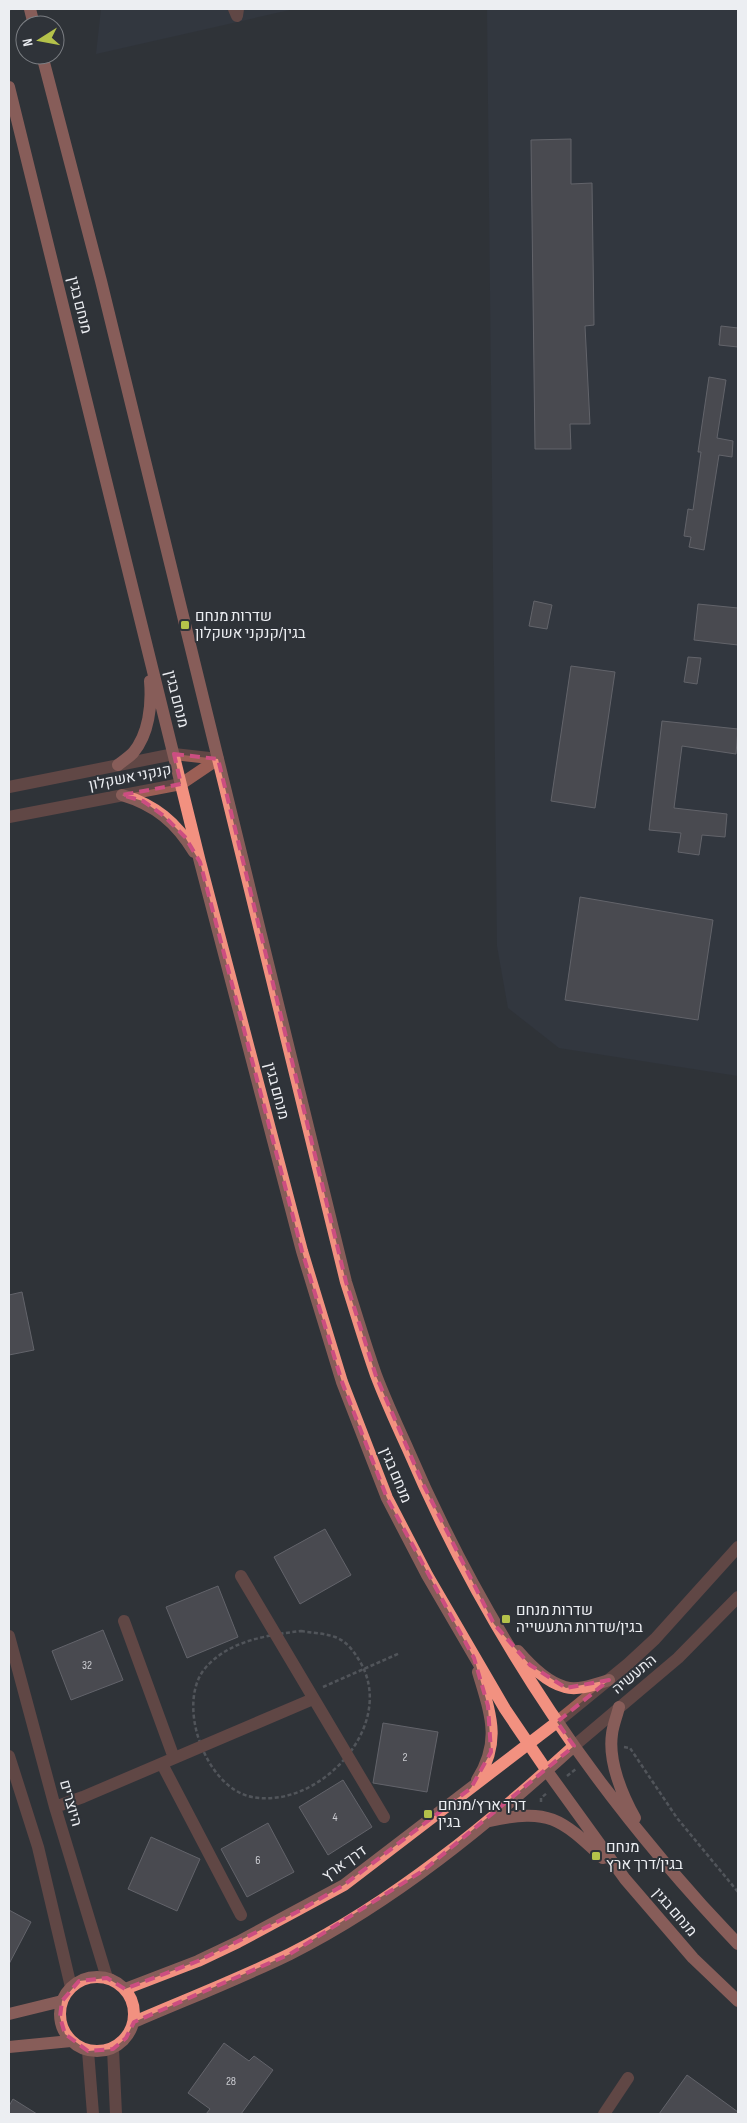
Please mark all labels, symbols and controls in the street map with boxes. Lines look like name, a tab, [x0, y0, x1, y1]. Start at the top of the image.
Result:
north arrow	[15, 15, 65, 65]
text: N	[19, 37, 37, 48]
street label: מנחם בגין	[63, 274, 96, 336]
place label: שדרות מנחם בגין/קנקני אשקלון	[195, 607, 306, 643]
marker: שדרות מנחם בגין/קנקני אשקלון	[179, 619, 191, 631]
street label: מנחם בגין	[160, 668, 193, 730]
street label: קנקני אשקלון	[87, 760, 173, 795]
street label: מנחם בגין	[260, 1060, 293, 1122]
street label: מנחם בגין	[375, 1445, 416, 1506]
place label: שדרות מנחם בגין/שדרות התעשייה	[516, 1601, 643, 1637]
marker: שדרות מנחם בגין/שדרות התעשייה	[500, 1613, 512, 1625]
street label: התעשיה	[608, 1650, 660, 1698]
house number: 32	[82, 1658, 92, 1673]
house number: 2	[403, 1750, 408, 1765]
street label: היוצרים	[55, 1778, 86, 1829]
place label: דרך ארץ/מנחם בגין	[438, 1796, 526, 1832]
marker: דרך ארץ/מנחם בגין	[422, 1808, 434, 1820]
house number: 4	[332, 1810, 338, 1825]
place label: מנחם בגין/דרך ארץ	[606, 1838, 683, 1874]
street label: דרך ארץ	[318, 1841, 370, 1886]
marker: מנחם בגין/דרך ארץ	[590, 1850, 602, 1862]
house number: 6	[255, 1853, 261, 1868]
street label: מנחם בגין	[648, 1884, 701, 1941]
house number: 28	[226, 2074, 236, 2089]

